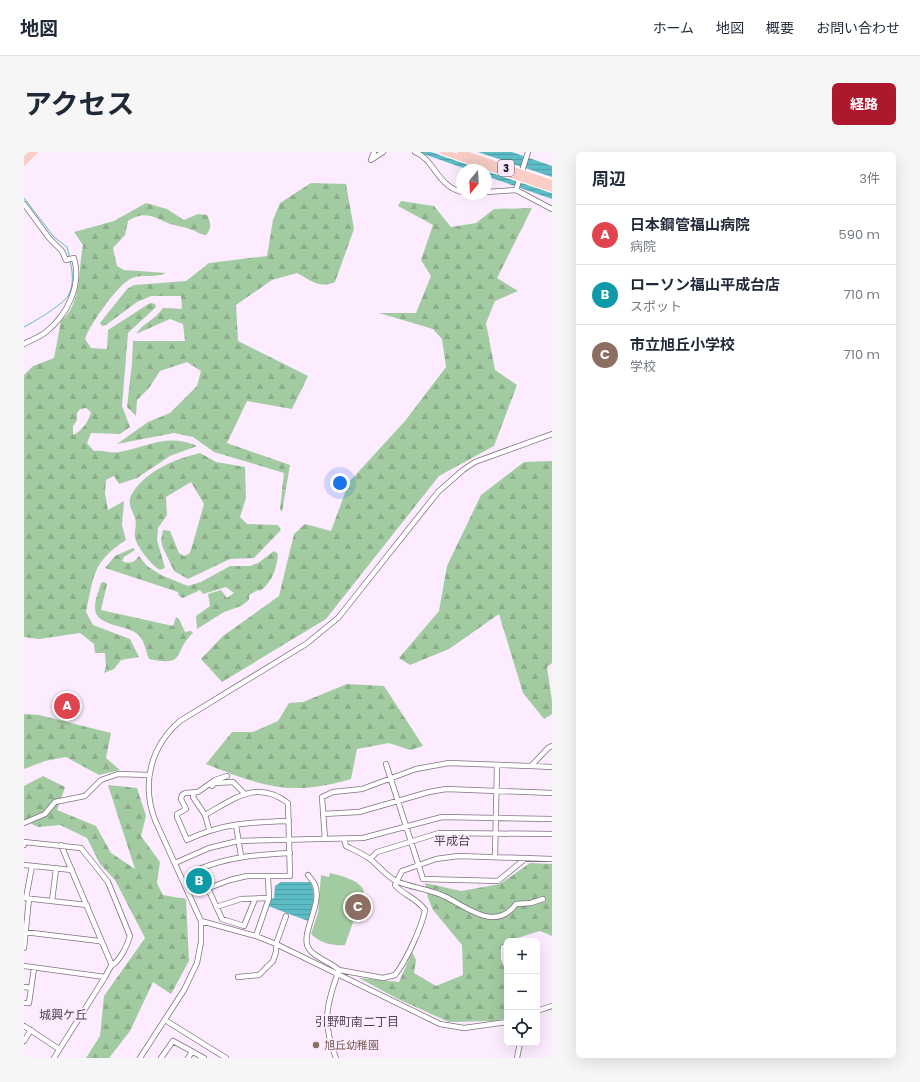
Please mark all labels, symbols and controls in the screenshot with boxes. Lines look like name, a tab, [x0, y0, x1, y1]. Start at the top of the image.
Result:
text: 地図	[20, 15, 58, 42]
text: ホーム	[652, 18, 694, 38]
text: 地図	[716, 18, 744, 38]
text: 概要	[766, 18, 794, 38]
text: お問い合わせ	[816, 18, 900, 38]
button: 経路	[832, 83, 896, 125]
text: アクセス	[24, 85, 135, 124]
road number: 3	[498, 160, 514, 176]
north arrow	[456, 164, 492, 200]
text: 周辺	[592, 167, 626, 191]
text: 3件	[859, 169, 880, 188]
text: 日本鋼管福山病院	[630, 214, 750, 235]
text: A	[600, 225, 610, 244]
text: 590 m	[839, 225, 880, 244]
text: 病院	[630, 237, 656, 256]
text: ローソン福山平成台店	[630, 274, 780, 295]
text: B	[601, 285, 609, 304]
text: 710 m	[844, 285, 880, 304]
text: スポット	[630, 297, 682, 316]
text: 市立旭丘小学校	[630, 334, 735, 355]
text: C	[600, 345, 610, 364]
text: 710 m	[844, 345, 880, 364]
text: 学校	[630, 357, 656, 376]
your location	[330, 473, 350, 493]
pin: A	[54, 691, 80, 721]
district label: 平成台	[434, 832, 470, 849]
pin: B	[186, 866, 212, 896]
pin: C	[345, 892, 371, 922]
map controls	[504, 938, 540, 1046]
button: +	[504, 938, 540, 974]
button: −	[504, 974, 540, 1010]
district label: 城興ケ丘	[39, 1006, 87, 1023]
button: locate	[504, 1010, 540, 1046]
district label: 引野町南二丁目	[315, 1013, 399, 1030]
place label: 旭丘幼稚園	[324, 1037, 379, 1053]
marker: 旭丘幼稚園	[311, 1040, 321, 1050]

